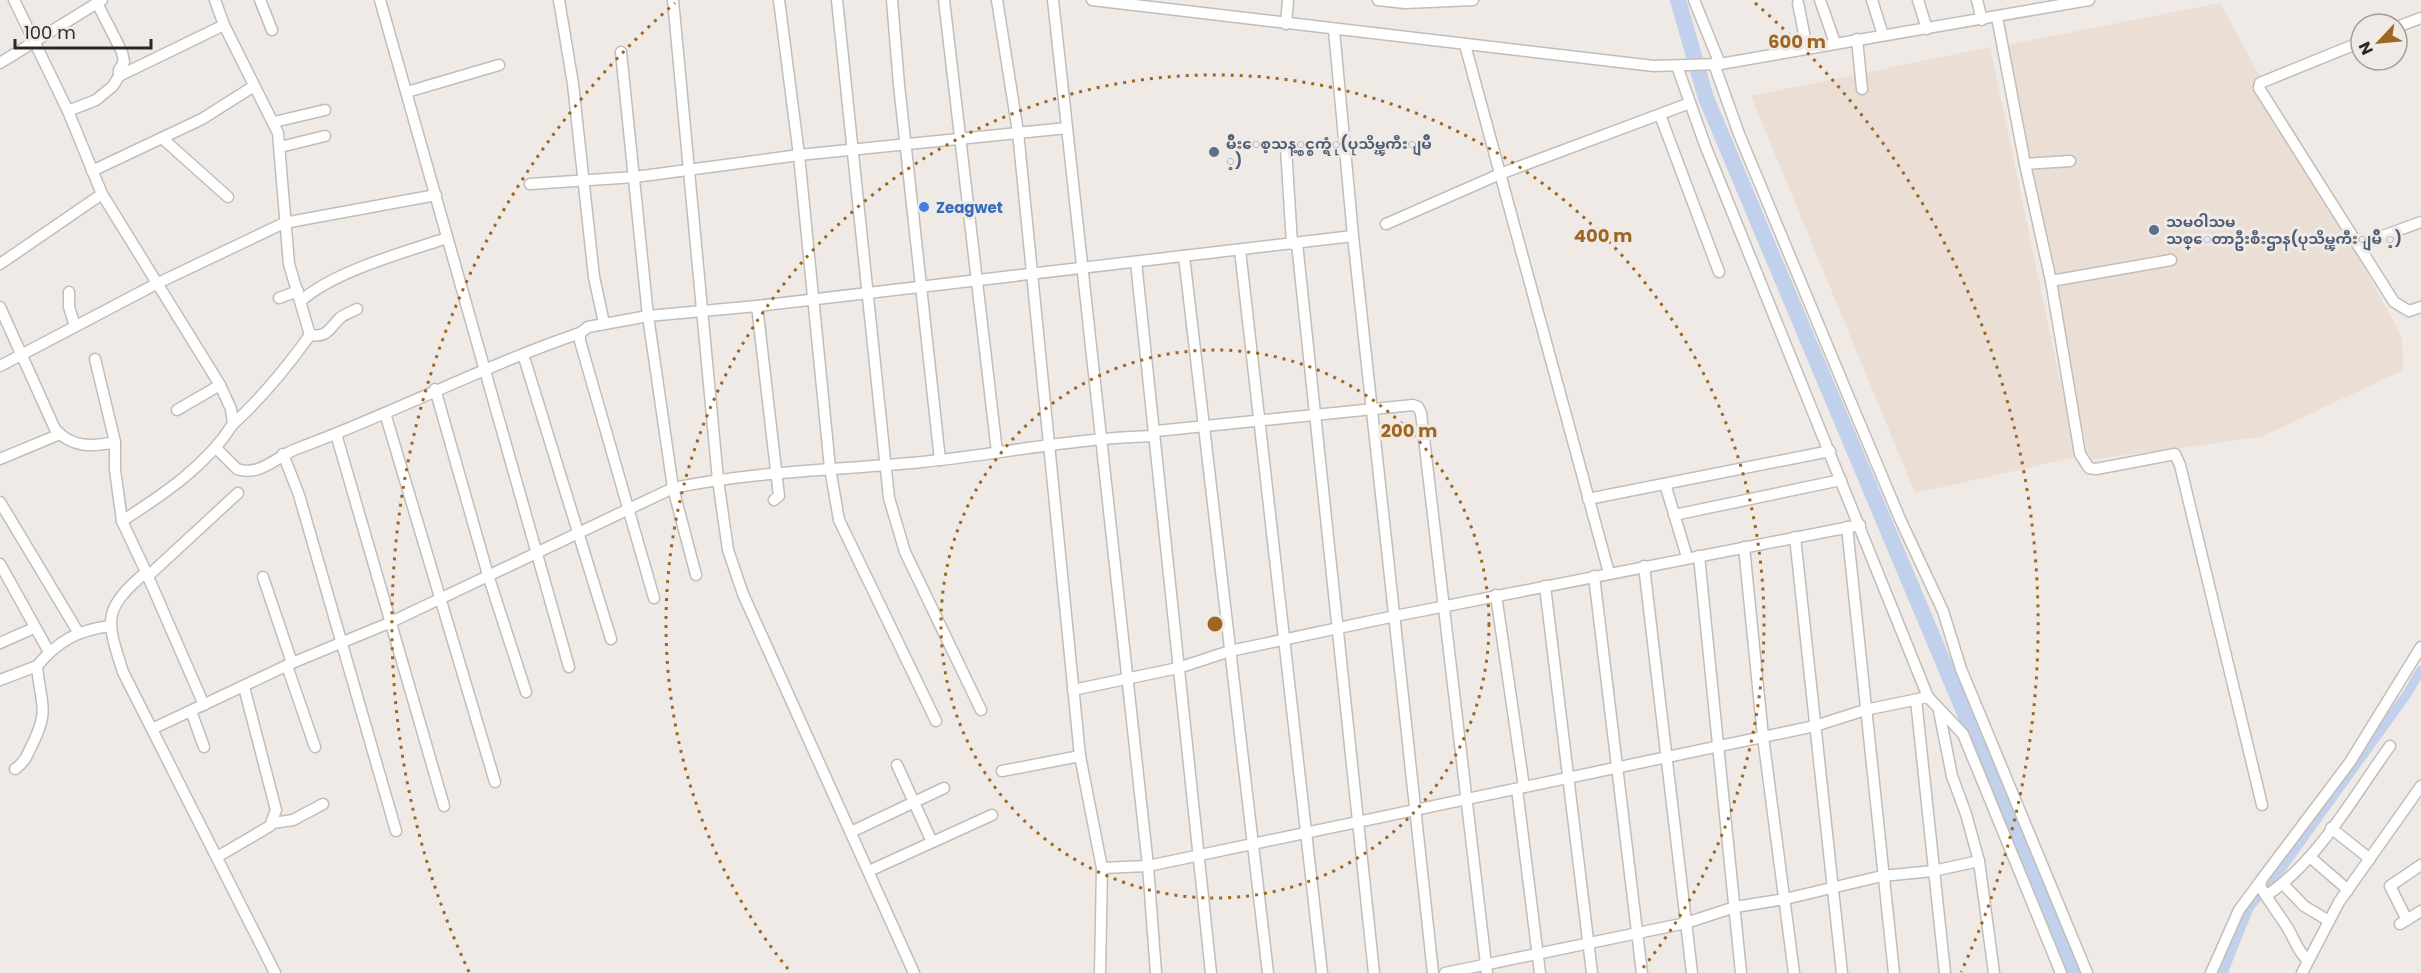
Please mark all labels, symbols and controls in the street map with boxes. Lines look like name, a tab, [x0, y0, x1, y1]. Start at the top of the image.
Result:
scale bar	[15, 12, 152, 50]
north arrow	[2349, 12, 2409, 72]
text: 100 m	[24, 20, 76, 45]
text: 600 m	[1768, 29, 1826, 54]
text: N	[2353, 38, 2379, 59]
place label: မ်ိဳးေစ့သန့္စင္စက္ရံု(ပုသိမ္ၾကီးျမိဳ ့)	[1226, 133, 1432, 171]
marker: မ်ိဳးေစ့သန့္စင္စက္ရံု(ပုသိမ္ၾကီးျမိဳ ့)	[1207, 145, 1221, 159]
place label: Zeagwet	[936, 197, 1003, 218]
marker: Zeagwet	[917, 200, 931, 214]
place label: သမဝါသမ သစ္ေတာဦးစီးဌာန(ပုသိမ္ၾကီးျမိဳ ့)	[2166, 211, 2402, 251]
text: 400 m	[1574, 223, 1632, 248]
marker: သမဝါသမ သစ္ေတာဦးစီးဌာန(ပုသိမ္ၾကီးျမိဳ ့)	[2147, 223, 2161, 237]
text: 200 m	[1381, 418, 1437, 443]
centre of rings	[1205, 614, 1225, 634]

